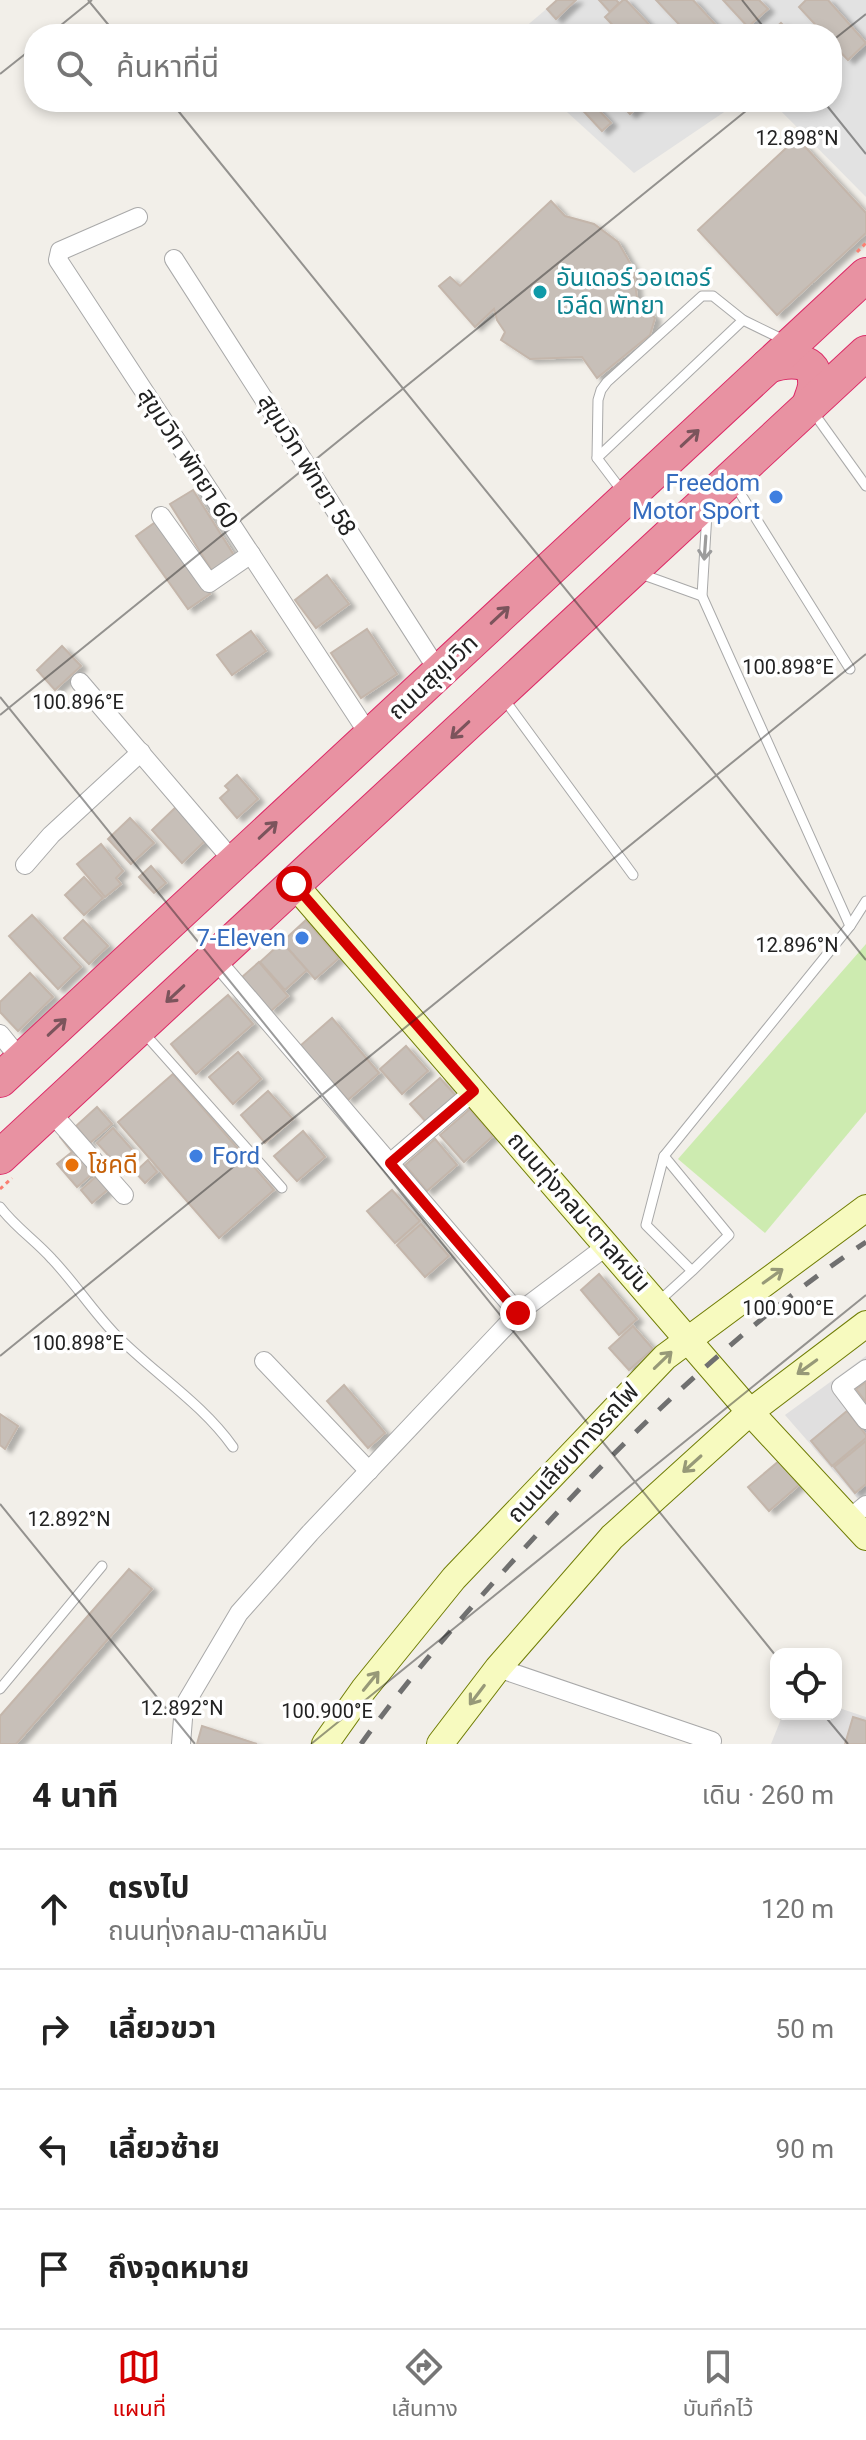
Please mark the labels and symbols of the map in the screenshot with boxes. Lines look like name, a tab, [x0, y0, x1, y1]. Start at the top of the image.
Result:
text: 12.898°N	[755, 126, 839, 150]
place label: อันเดอร์ วอเตอร์ เวิล์ด พัทยา	[556, 264, 712, 320]
marker: อันเดอร์ วอเตอร์ เวิล์ด พัทยา	[531, 283, 549, 301]
street label: สุขุมวิท พัทยา 60	[131, 382, 244, 534]
street label: สุขุมวิท พัทยา 58	[251, 389, 362, 542]
one-way arrow	[680, 429, 700, 448]
place label: Freedom Motor Sport	[632, 469, 760, 525]
marker: Freedom Motor Sport	[767, 488, 785, 506]
one-way arrow	[697, 534, 712, 561]
one-way arrow	[489, 607, 509, 625]
street label: ถนนสุขุมวิท	[383, 629, 484, 726]
text: 100.898°E	[742, 655, 834, 679]
text: 100.896°E	[32, 690, 124, 714]
one-way arrow	[450, 720, 470, 739]
one-way arrow	[258, 821, 278, 840]
route start	[276, 866, 312, 902]
place label: 7-Eleven	[196, 924, 286, 952]
marker: 7-Eleven	[293, 929, 311, 947]
text: 12.896°N	[755, 933, 839, 957]
one-way arrow	[166, 984, 186, 1002]
one-way arrow	[47, 1017, 67, 1036]
street label: ถนนทุ่งกลม-ตาลหมัน	[501, 1126, 656, 1298]
place label: Ford	[212, 1142, 260, 1170]
marker: Ford	[187, 1147, 205, 1165]
place label: โชคดี	[88, 1151, 138, 1179]
marker: โชคดี	[63, 1156, 81, 1174]
one-way arrow	[762, 1267, 784, 1284]
route end	[500, 1295, 536, 1331]
text: 100.900°E	[742, 1296, 834, 1320]
text: 100.898°E	[32, 1331, 124, 1355]
one-way arrow	[652, 1351, 672, 1369]
one-way arrow	[797, 1359, 819, 1375]
street label: ถนนเลียบทางรถไฟ	[501, 1378, 645, 1528]
one-way arrow	[683, 1455, 703, 1473]
text: 12.892°N	[27, 1507, 111, 1531]
one-way arrow	[362, 1671, 380, 1692]
one-way arrow	[469, 1683, 486, 1705]
text: 12.892°N	[140, 1696, 224, 1720]
text: 100.900°E	[281, 1699, 373, 1723]

